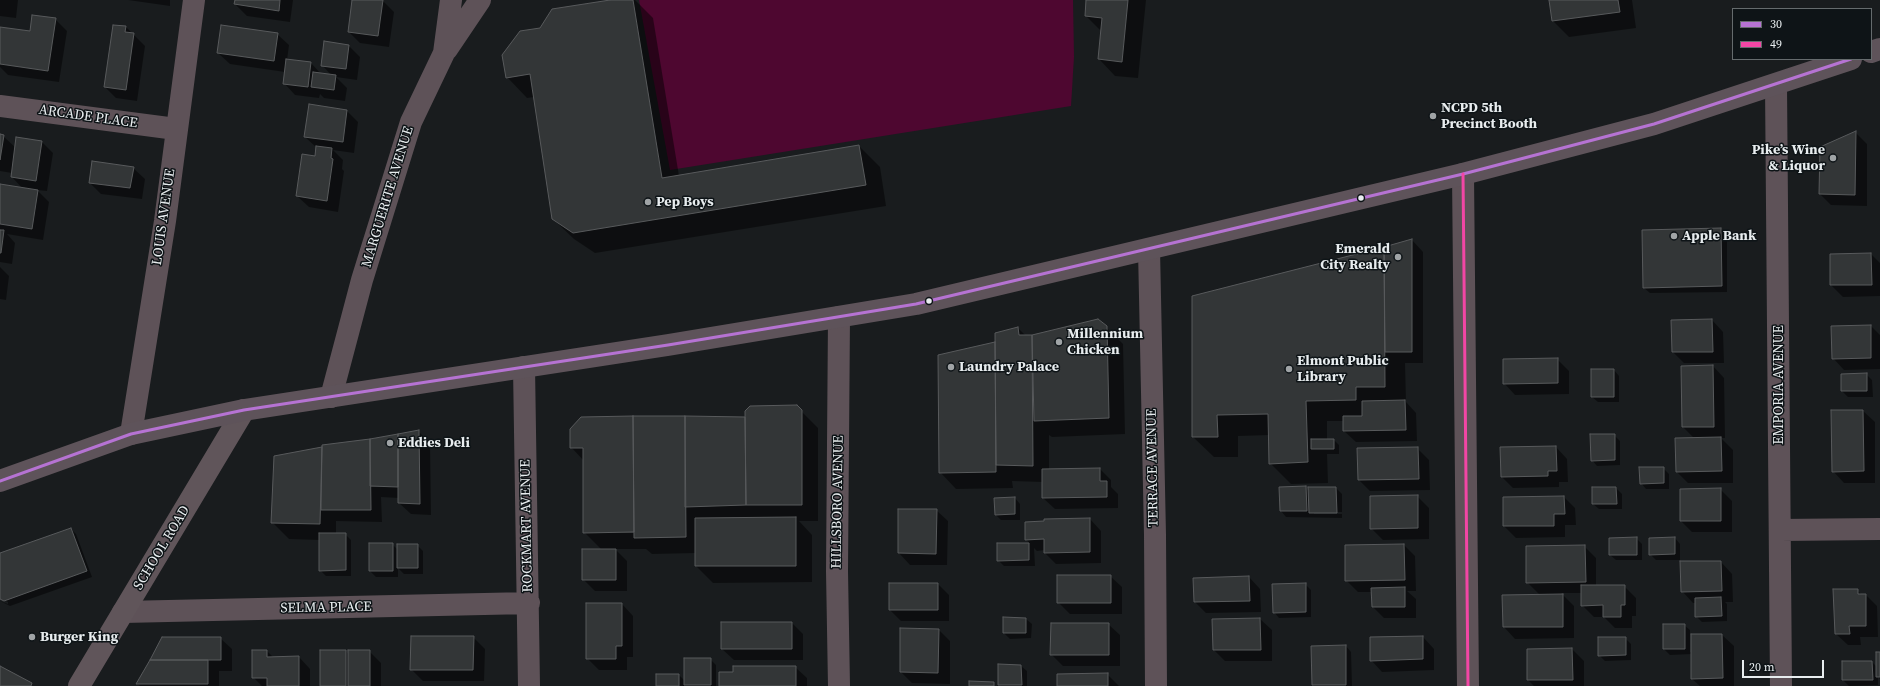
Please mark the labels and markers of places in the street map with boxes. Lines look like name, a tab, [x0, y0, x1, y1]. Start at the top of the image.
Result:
place label: NCPD 5th Precinct Booth	[1441, 100, 1537, 132]
marker: NCPD 5th Precinct Booth	[1428, 111, 1438, 121]
place label: Pike’s Wine & Liquor	[1752, 142, 1825, 174]
marker: Pike’s Wine & Liquor	[1828, 153, 1838, 163]
unlabelled marker	[1356, 193, 1366, 203]
place label: Pep Boys	[656, 194, 714, 210]
marker: Pep Boys	[643, 197, 653, 207]
place label: Apple Bank	[1682, 228, 1756, 244]
marker: Apple Bank	[1669, 231, 1679, 241]
place label: Emerald City Realty	[1320, 241, 1390, 274]
marker: Emerald City Realty	[1393, 252, 1403, 262]
unlabelled marker	[924, 296, 934, 306]
place label: Millennium Chicken	[1067, 326, 1143, 358]
marker: Millennium Chicken	[1054, 337, 1064, 347]
place label: Elmont Public Library	[1297, 353, 1389, 386]
place label: Laundry Palace	[959, 359, 1059, 375]
marker: Laundry Palace	[946, 362, 956, 372]
marker: Elmont Public Library	[1284, 364, 1294, 374]
place label: Eddies Deli	[398, 435, 470, 451]
marker: Eddies Deli	[385, 438, 395, 448]
place label: Burger King	[40, 629, 118, 645]
marker: Burger King	[27, 632, 37, 642]

